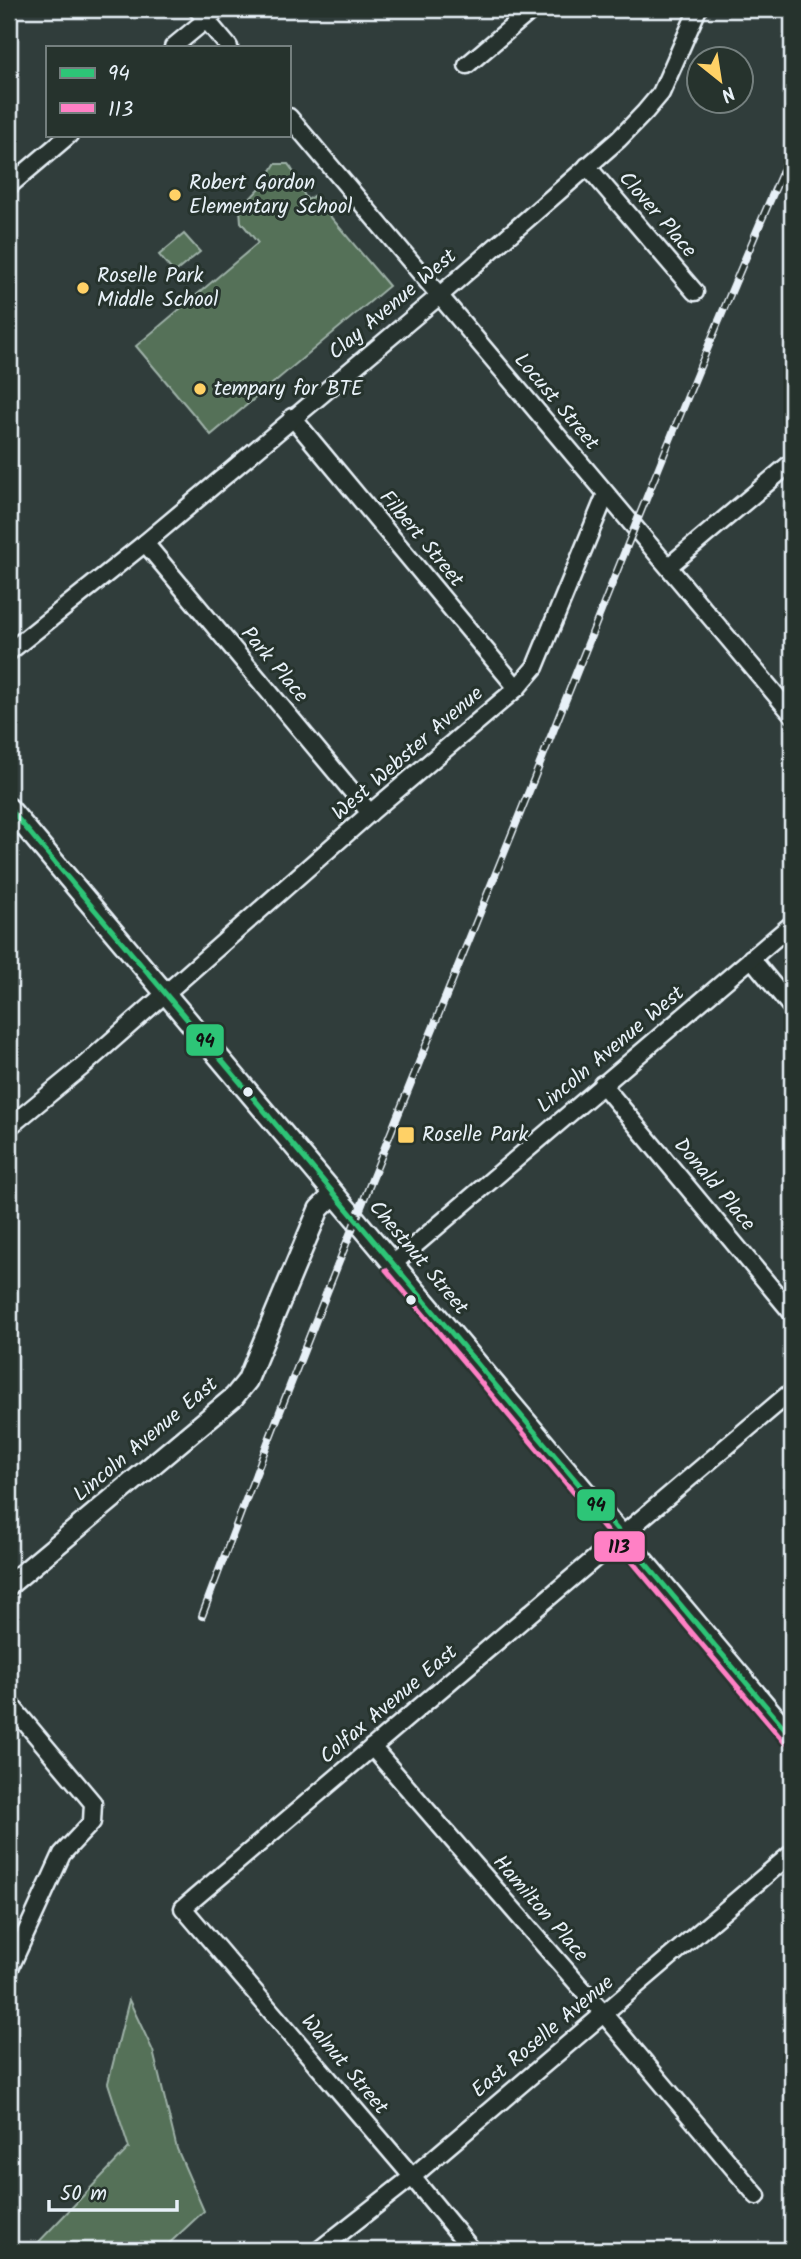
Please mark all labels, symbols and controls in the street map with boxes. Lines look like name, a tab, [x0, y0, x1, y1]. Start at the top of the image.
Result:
legend	[46, 46, 290, 136]
north arrow	[686, 46, 756, 116]
text: 94	[108, 58, 130, 91]
text: N	[715, 77, 740, 109]
text: 113	[108, 94, 133, 127]
street label: Clover Place	[610, 164, 705, 266]
place label: Robert Gordon Elementary School	[189, 167, 352, 224]
marker: Robert Gordon Elementary School	[167, 187, 183, 203]
street label: Clay Avenue West	[321, 241, 465, 369]
place label: Roselle Park Middle School	[97, 260, 218, 317]
marker: Roselle Park Middle School	[75, 280, 91, 296]
street label: Locust Street	[505, 346, 607, 459]
place label: tempary for BTE	[214, 373, 364, 406]
marker: tempary for BTE	[192, 381, 208, 397]
street label: Filbert Street	[370, 483, 472, 596]
street label: Park Place	[232, 619, 316, 711]
street label: West Webster Avenue	[325, 678, 492, 829]
street label: Lincoln Avenue West	[530, 978, 693, 1122]
line badge: 94	[185, 1023, 225, 1057]
text: 94	[195, 1027, 216, 1057]
unlabelled marker	[241, 1085, 255, 1099]
place label: Roselle Park	[422, 1119, 529, 1152]
marker: Roselle Park	[396, 1125, 416, 1145]
street label: Donald Place	[665, 1131, 763, 1239]
street label: Chestnut Street	[360, 1193, 477, 1323]
unlabelled marker	[404, 1293, 418, 1307]
street label: Lincoln Avenue East	[66, 1369, 226, 1511]
line badge: 94	[576, 1488, 616, 1522]
text: 94	[586, 1491, 607, 1521]
line badge: 113	[593, 1530, 646, 1563]
text: 113	[608, 1533, 630, 1563]
street label: Colfax Avenue East	[313, 1637, 466, 1773]
street label: Hamilton Place	[484, 1848, 597, 1971]
street label: East Roselle Avenue	[464, 1967, 622, 2107]
street label: Walnut Street	[292, 2007, 397, 2123]
scale bar	[49, 2168, 177, 2212]
text: 50 m	[60, 2178, 107, 2211]

